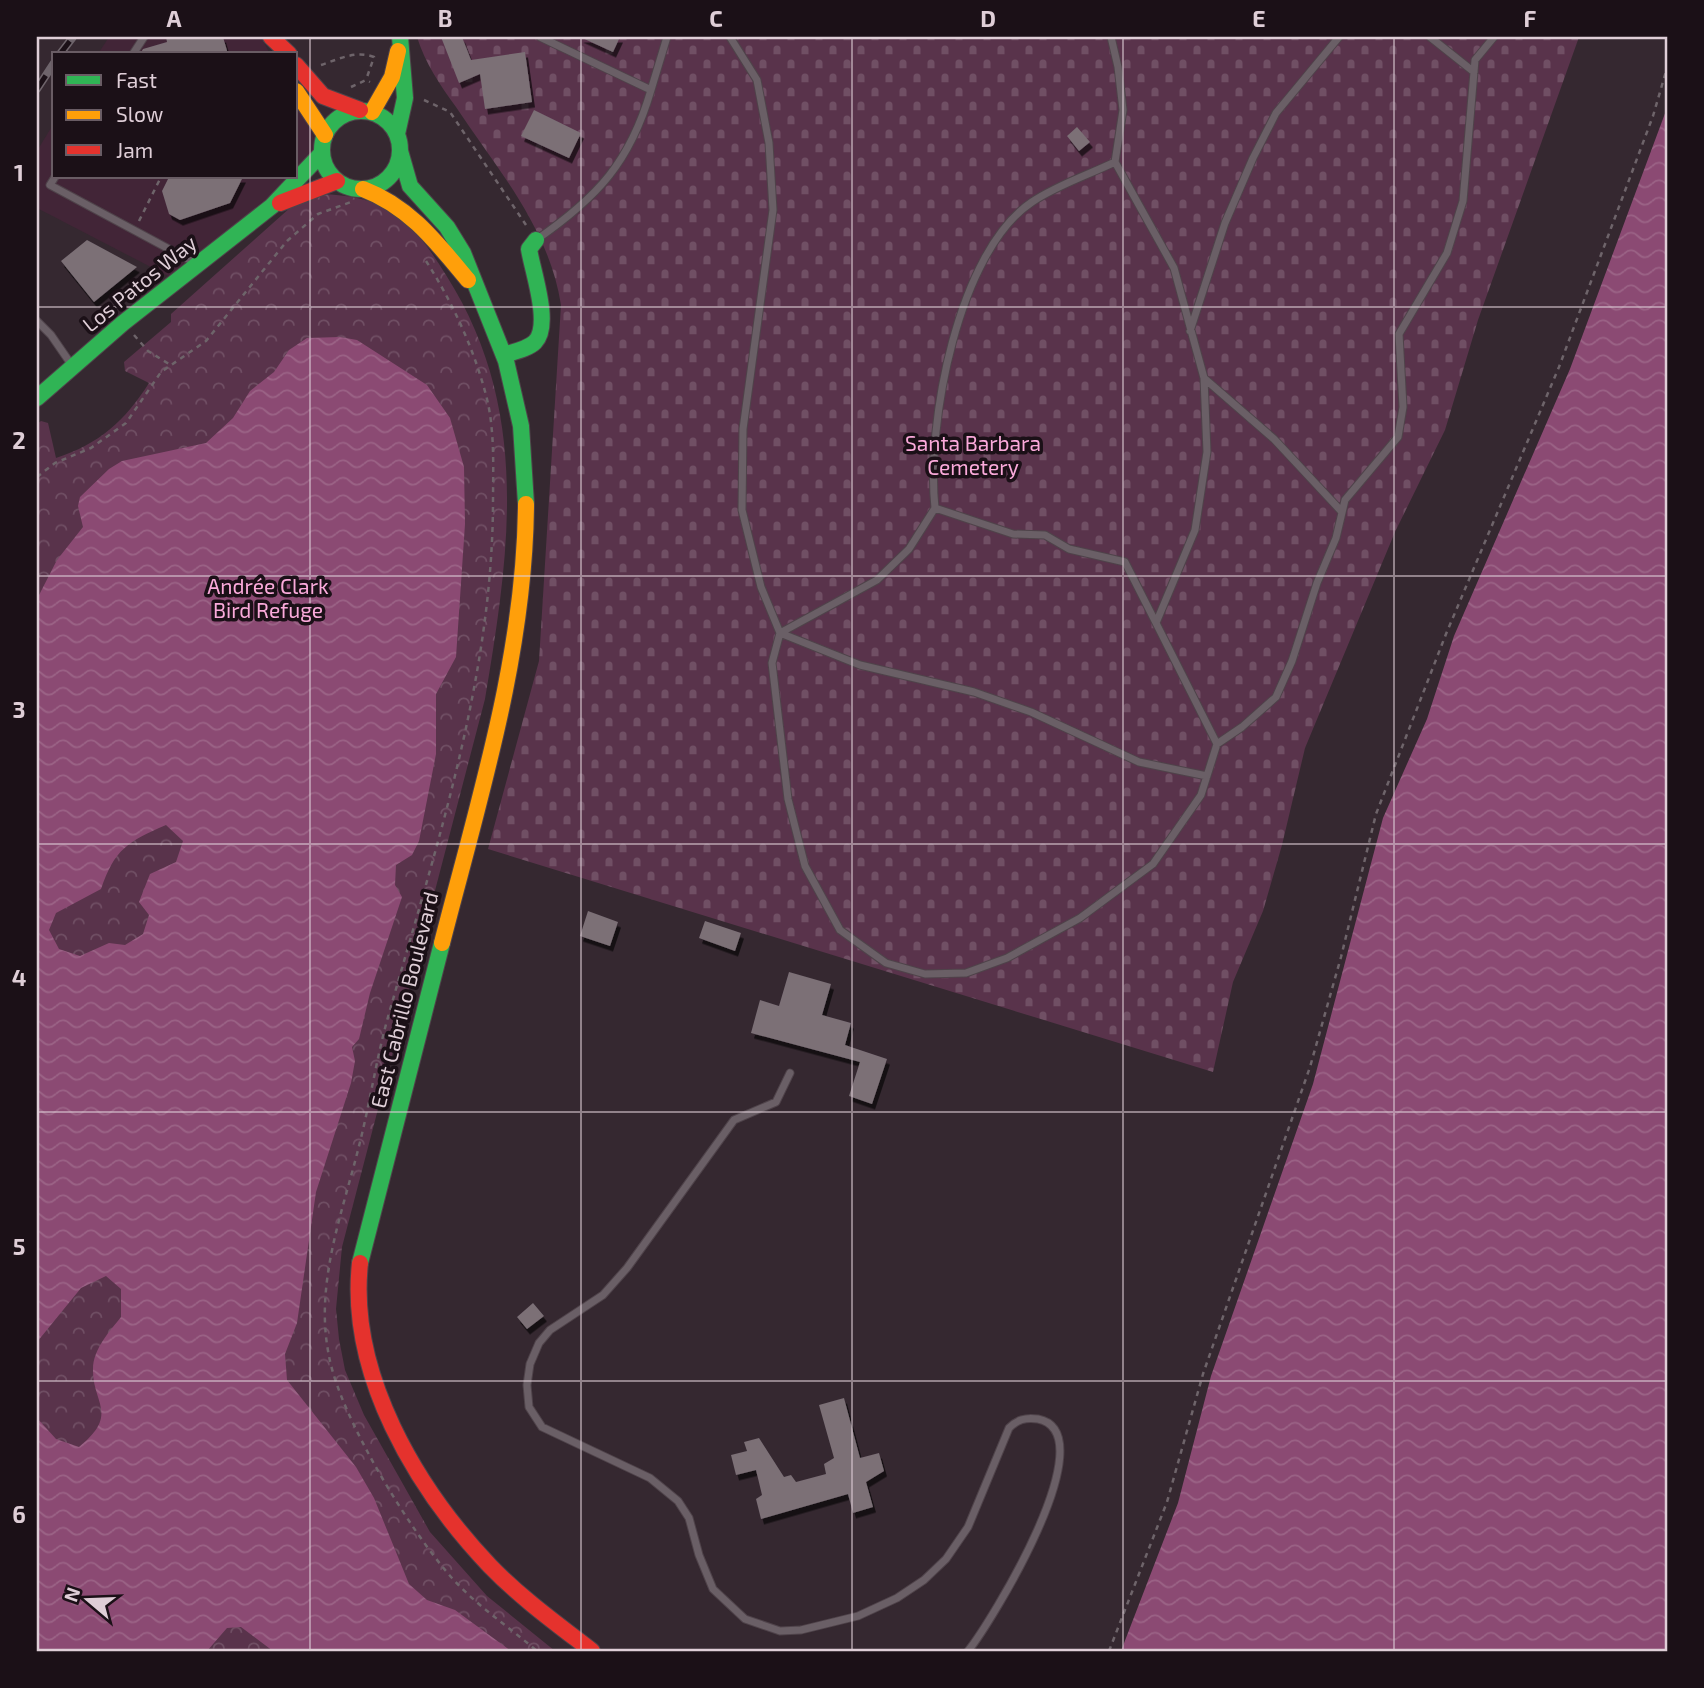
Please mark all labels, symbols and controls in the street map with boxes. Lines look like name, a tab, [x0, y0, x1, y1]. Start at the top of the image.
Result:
text: A	[166, 4, 182, 32]
text: B	[438, 4, 452, 32]
text: C	[709, 4, 723, 32]
text: D	[980, 4, 996, 32]
text: E	[1252, 4, 1266, 32]
text: F	[1524, 4, 1537, 32]
legend	[52, 52, 298, 178]
text: Fast	[116, 67, 157, 92]
text: Slow	[116, 101, 163, 126]
text: Jam	[116, 137, 153, 162]
text: 1	[14, 158, 24, 186]
street label: Los Patos Way	[77, 229, 201, 336]
text: 2	[12, 426, 26, 454]
park label: Santa Barbara Cemetery	[905, 430, 1041, 479]
park label: Andrée Clark Bird Refuge	[207, 573, 329, 622]
text: 3	[12, 695, 26, 723]
street label: East Cabrillo Boulevard	[365, 889, 443, 1110]
text: 4	[12, 963, 26, 991]
text: 5	[13, 1232, 25, 1260]
text: 6	[12, 1500, 26, 1528]
north arrow	[52, 1566, 122, 1636]
text: N	[58, 1584, 85, 1605]

